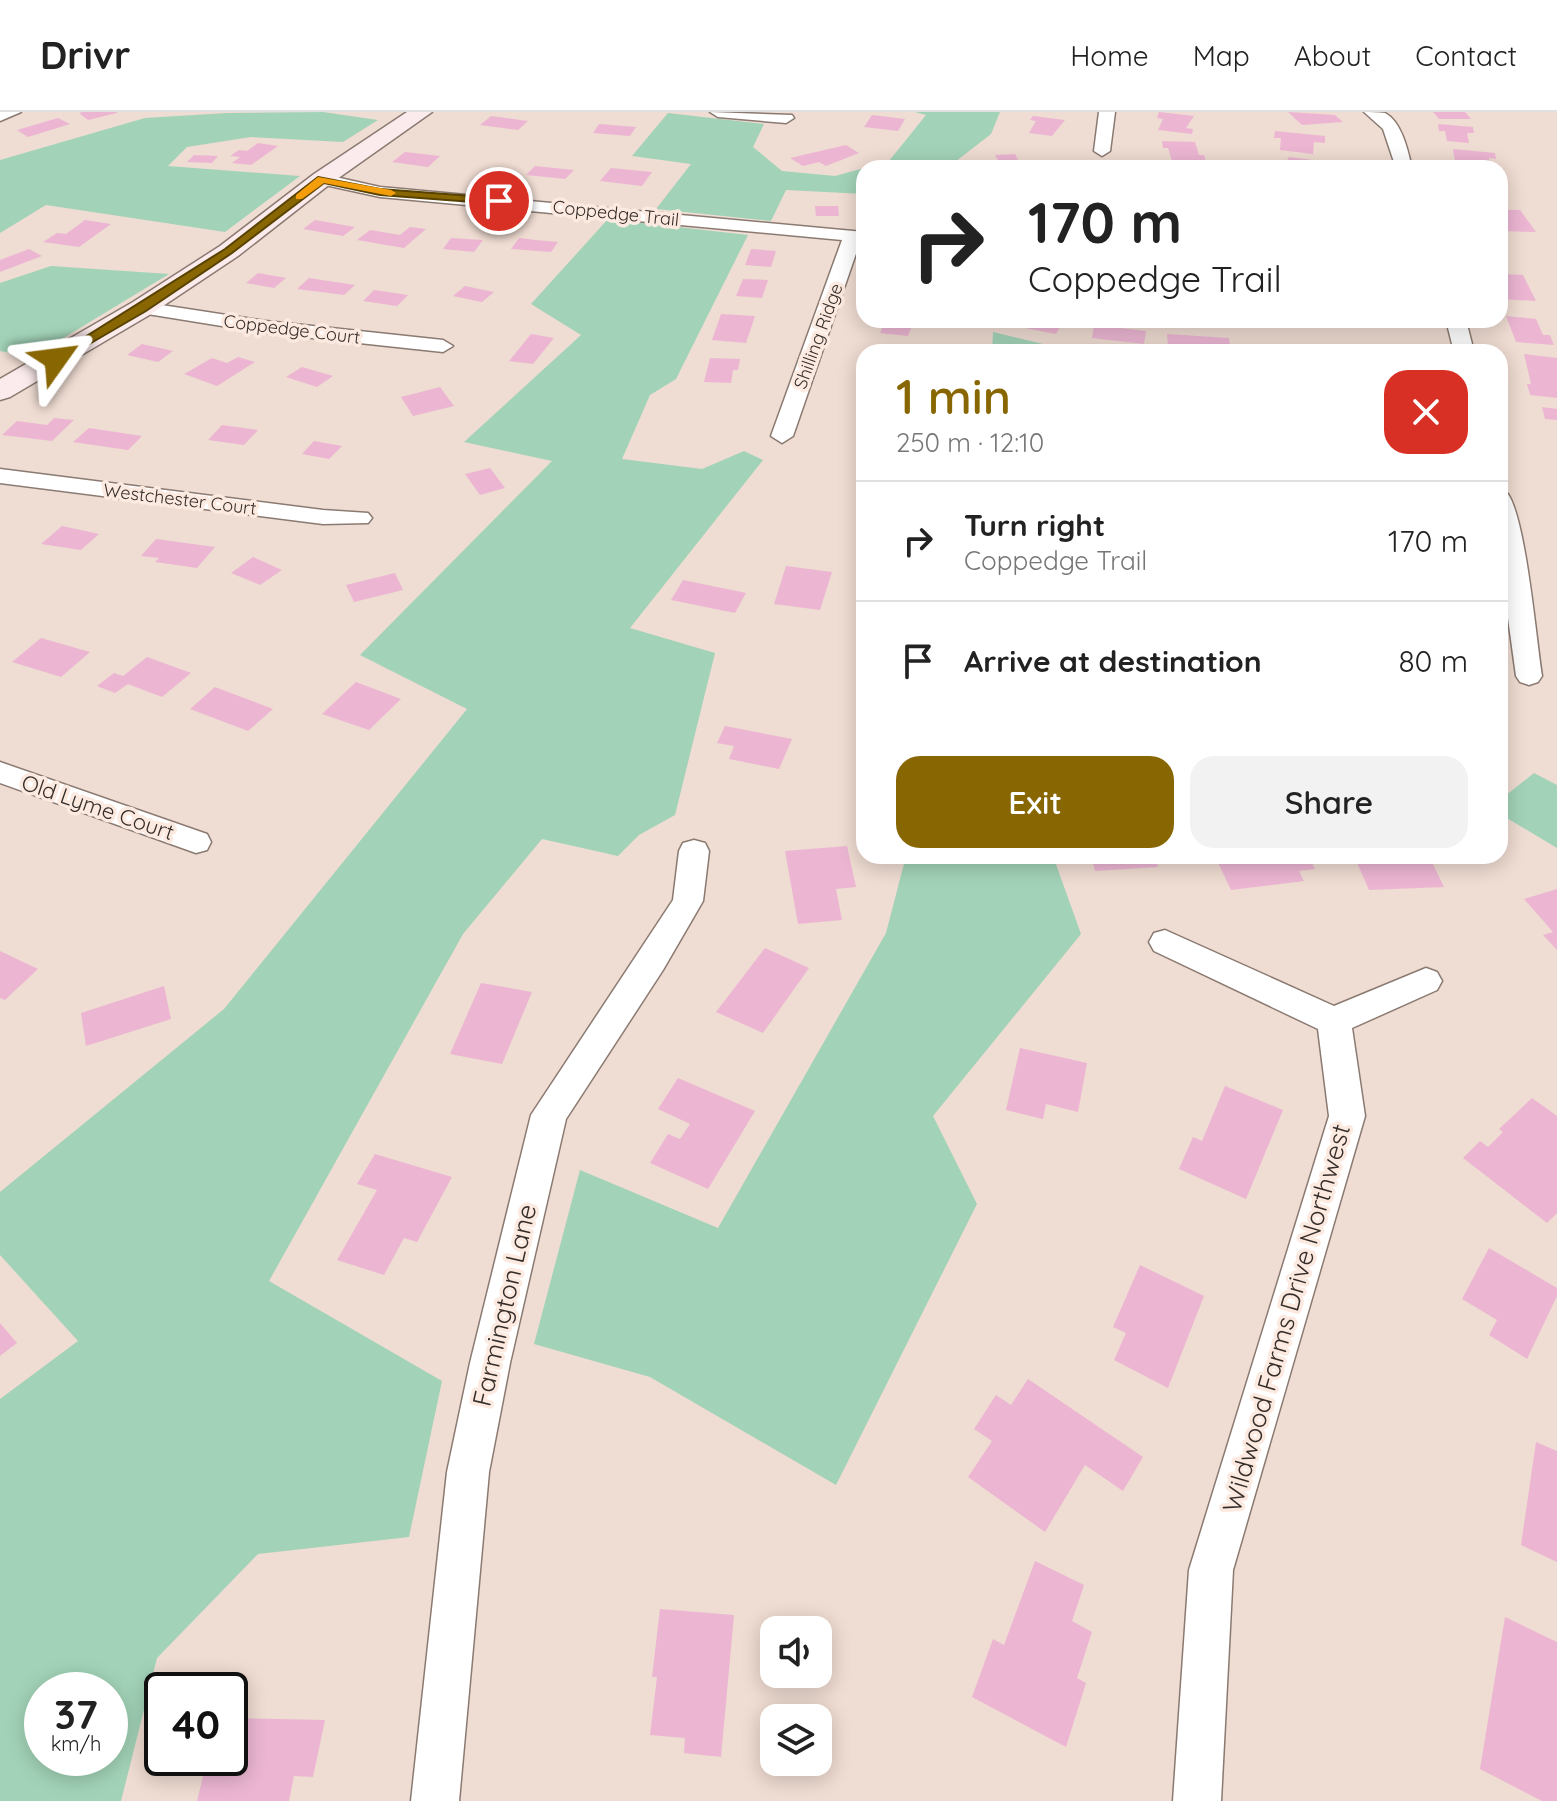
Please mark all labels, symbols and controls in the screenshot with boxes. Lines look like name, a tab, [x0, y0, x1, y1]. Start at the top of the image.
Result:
text: Drivr	[40, 31, 130, 79]
text: Home	[1070, 38, 1149, 73]
text: Map	[1193, 38, 1250, 73]
text: About	[1294, 38, 1371, 73]
text: Contact	[1415, 38, 1517, 73]
pin	[465, 167, 533, 235]
icon: arrive	[477, 179, 521, 223]
text: 170 m	[1028, 187, 1182, 257]
icon: right	[896, 192, 1000, 296]
street label: Coppedge Trail	[552, 195, 680, 231]
text: Coppedge Trail	[1028, 256, 1282, 301]
street label: Shilling Ridge	[788, 280, 848, 392]
street label: Coppedge Court	[222, 309, 362, 349]
position arrow	[14, 317, 98, 401]
text: 1 min	[896, 366, 1011, 426]
button: close	[1384, 370, 1468, 454]
text: 250 m · 12:10	[896, 426, 1044, 459]
street label: Westchester Court	[102, 478, 258, 520]
text: Turn right	[964, 506, 1105, 544]
icon: right	[896, 519, 940, 563]
text: 170 m	[1388, 522, 1468, 560]
text: Coppedge Trail	[964, 544, 1147, 577]
icon: arrive	[896, 639, 940, 683]
text: Arrive at destination	[964, 642, 1262, 680]
text: 80 m	[1398, 642, 1468, 680]
button: Exit	[896, 756, 1174, 848]
button: Share	[1190, 756, 1468, 848]
street label: Old Lyme Court	[18, 768, 178, 846]
street label: Wildwood Farms Drive Northwest	[1215, 1120, 1357, 1516]
street label: Farmington Lane	[465, 1201, 543, 1409]
map controls	[760, 1616, 832, 1776]
button: sound	[760, 1616, 832, 1688]
speed limit sign: 40	[144, 1672, 248, 1776]
text: 37	[54, 1689, 98, 1739]
button: layers	[760, 1704, 832, 1776]
text: km/h	[51, 1731, 101, 1756]

